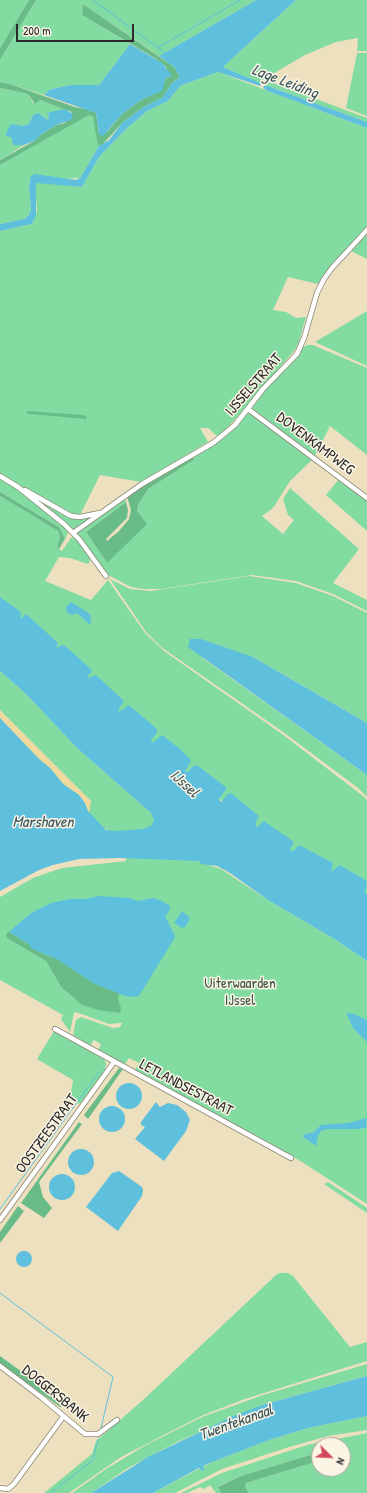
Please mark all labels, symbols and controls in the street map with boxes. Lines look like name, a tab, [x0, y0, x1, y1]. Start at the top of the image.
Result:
scale bar	[18, 16, 136, 42]
text: 200 m	[23, 22, 50, 39]
water label: Lage Leiding	[249, 61, 321, 103]
street label: IJSSELSTRAAT	[222, 350, 286, 420]
street label: DOVENKAMPWEG	[272, 409, 358, 479]
water label: IJssel	[165, 766, 203, 802]
water label: Marshaven	[12, 813, 74, 833]
park label: Uiterwaarden IJssel	[204, 975, 276, 1010]
street label: LETLANDSESTRAAT	[136, 1056, 236, 1120]
street label: OOSTZEESTRAAT	[12, 1091, 82, 1177]
street label: DOGGERSBANK	[18, 1362, 92, 1426]
water label: Twentekanaal	[196, 1401, 276, 1445]
north arrow	[311, 1437, 351, 1477]
text: N	[333, 1456, 349, 1467]

